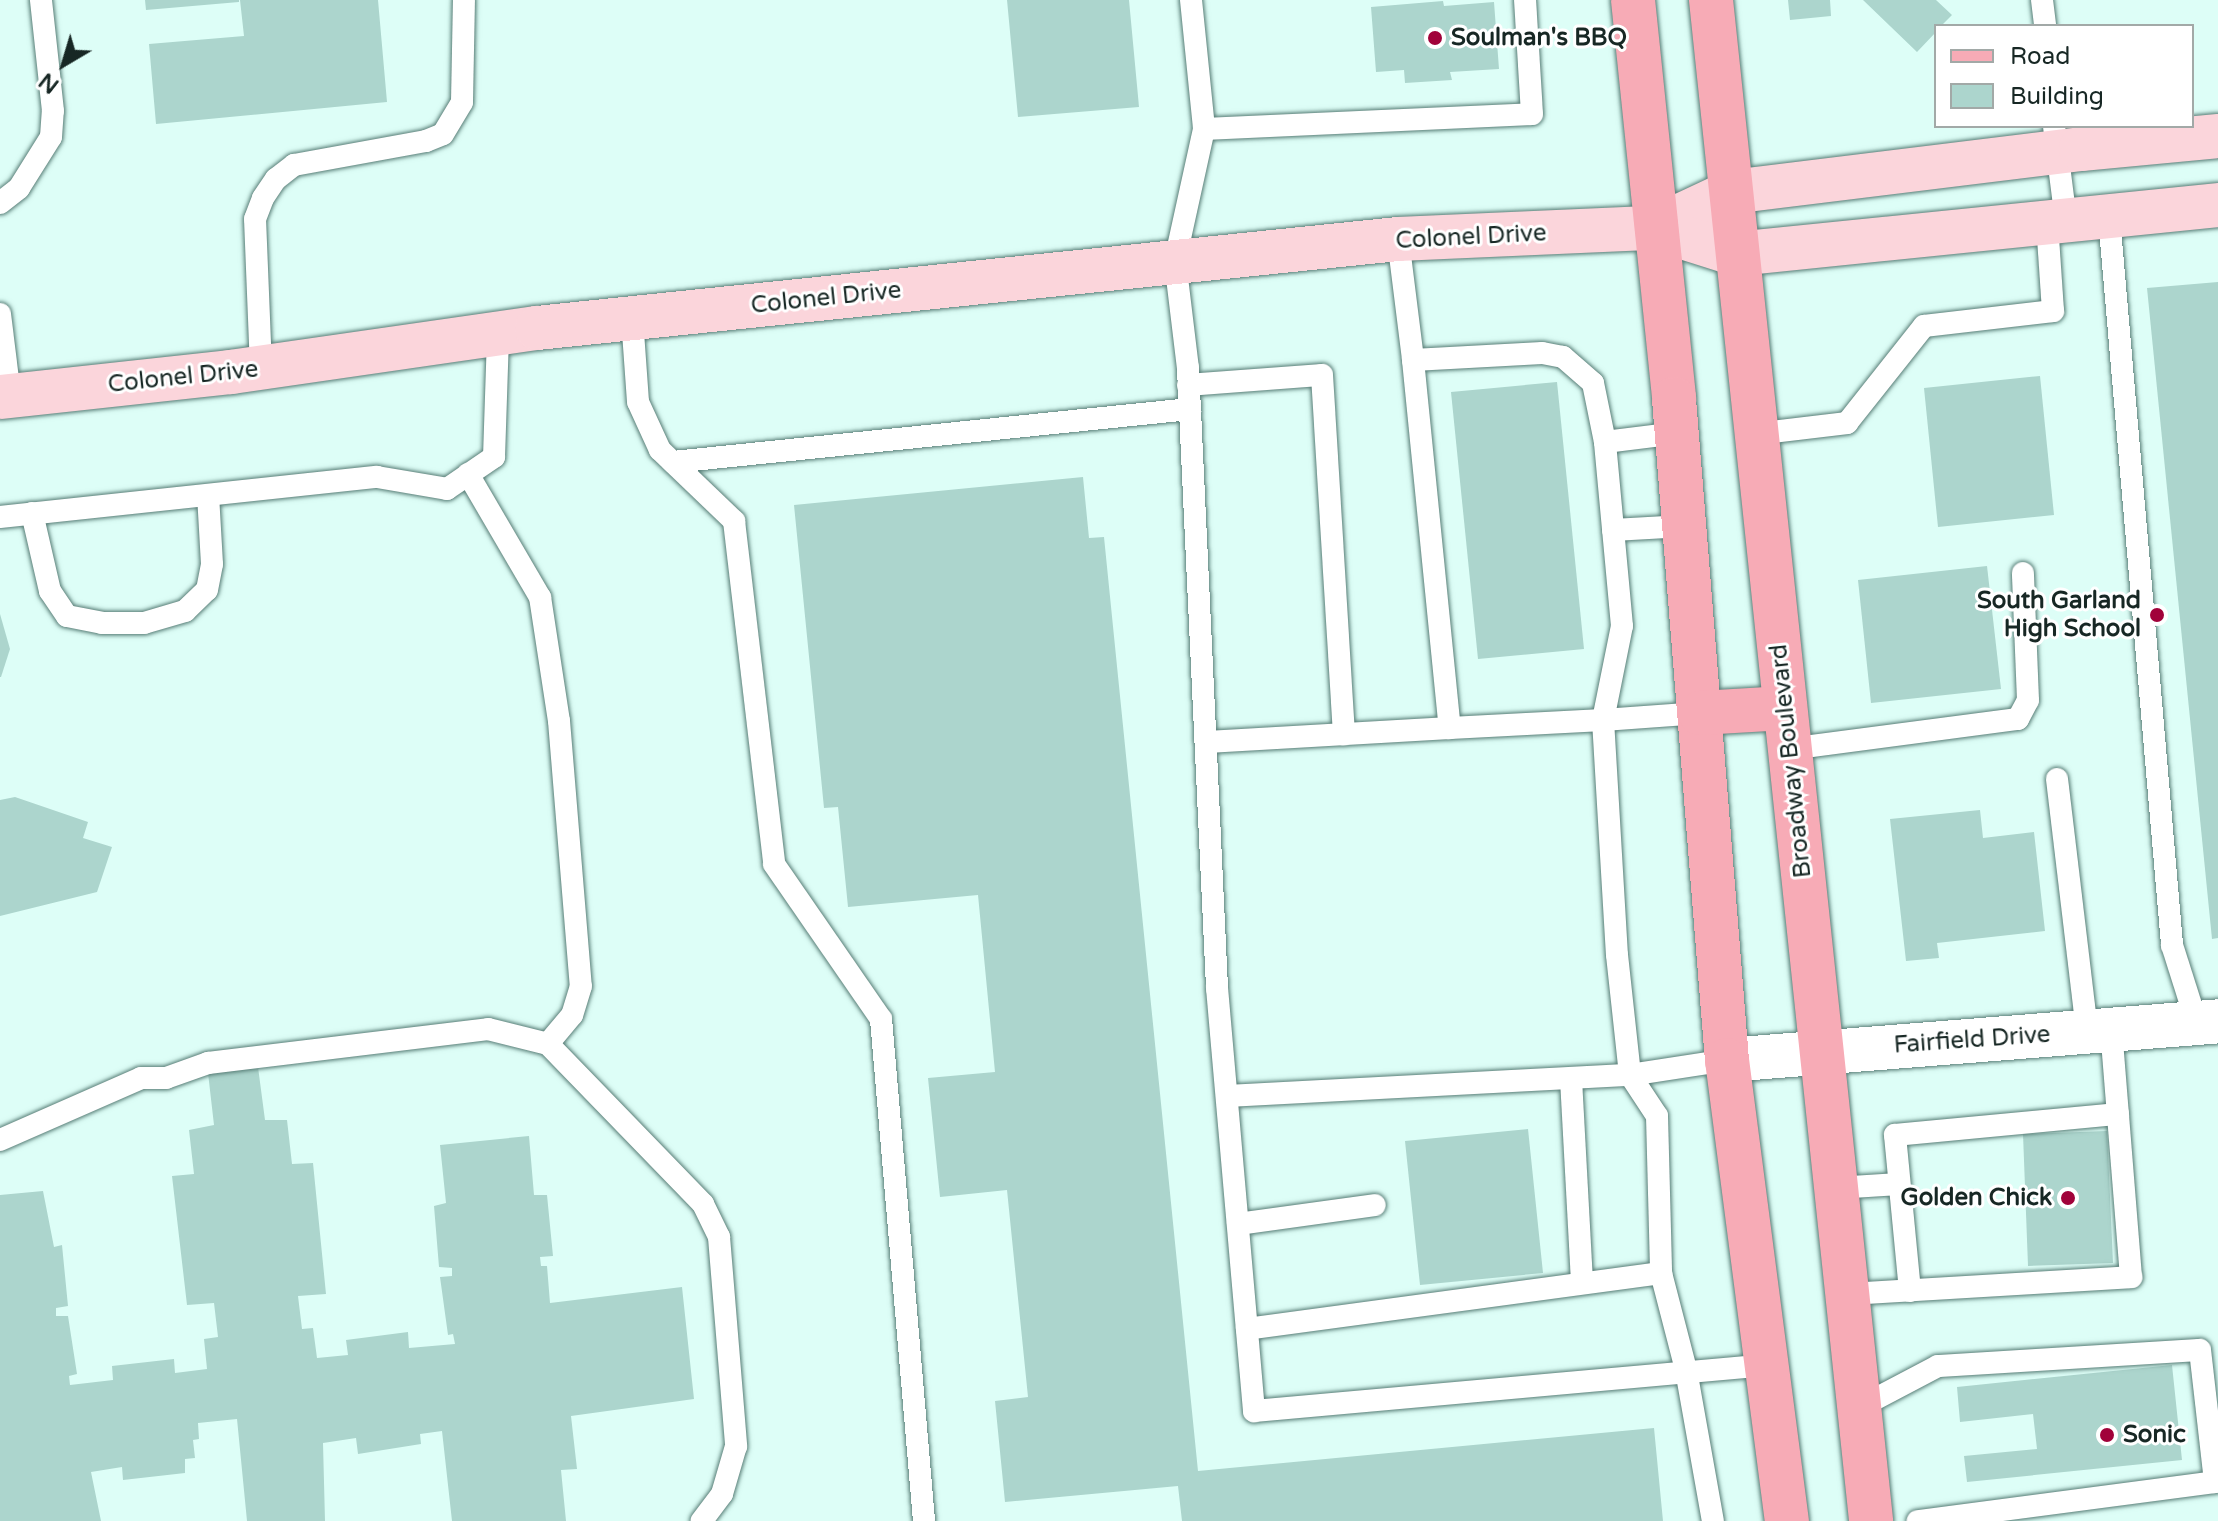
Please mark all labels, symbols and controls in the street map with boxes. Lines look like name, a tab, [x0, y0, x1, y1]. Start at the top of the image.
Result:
north arrow	[24, 24, 104, 104]
place label: Soulman's BBQ	[1451, 24, 1627, 52]
legend	[1934, 24, 2194, 128]
marker: Soulman's BBQ	[1426, 29, 1444, 47]
text: Road	[2010, 42, 2070, 71]
text: N	[34, 67, 64, 99]
text: Building	[2010, 82, 2104, 111]
street label: Colonel Drive	[1395, 219, 1547, 255]
street label: Colonel Drive	[749, 276, 903, 320]
street label: Colonel Drive	[106, 355, 260, 399]
place label: South Garland High School	[1977, 587, 2141, 643]
marker: South Garland High School	[2148, 606, 2166, 624]
street label: Broadway Boulevard	[1764, 643, 1818, 879]
street label: Fairfield Drive	[1893, 1020, 2051, 1060]
place label: Golden Chick	[1901, 1184, 2052, 1212]
marker: Golden Chick	[2059, 1189, 2077, 1207]
place label: Sonic	[2123, 1421, 2186, 1449]
marker: Sonic	[2098, 1426, 2116, 1444]

